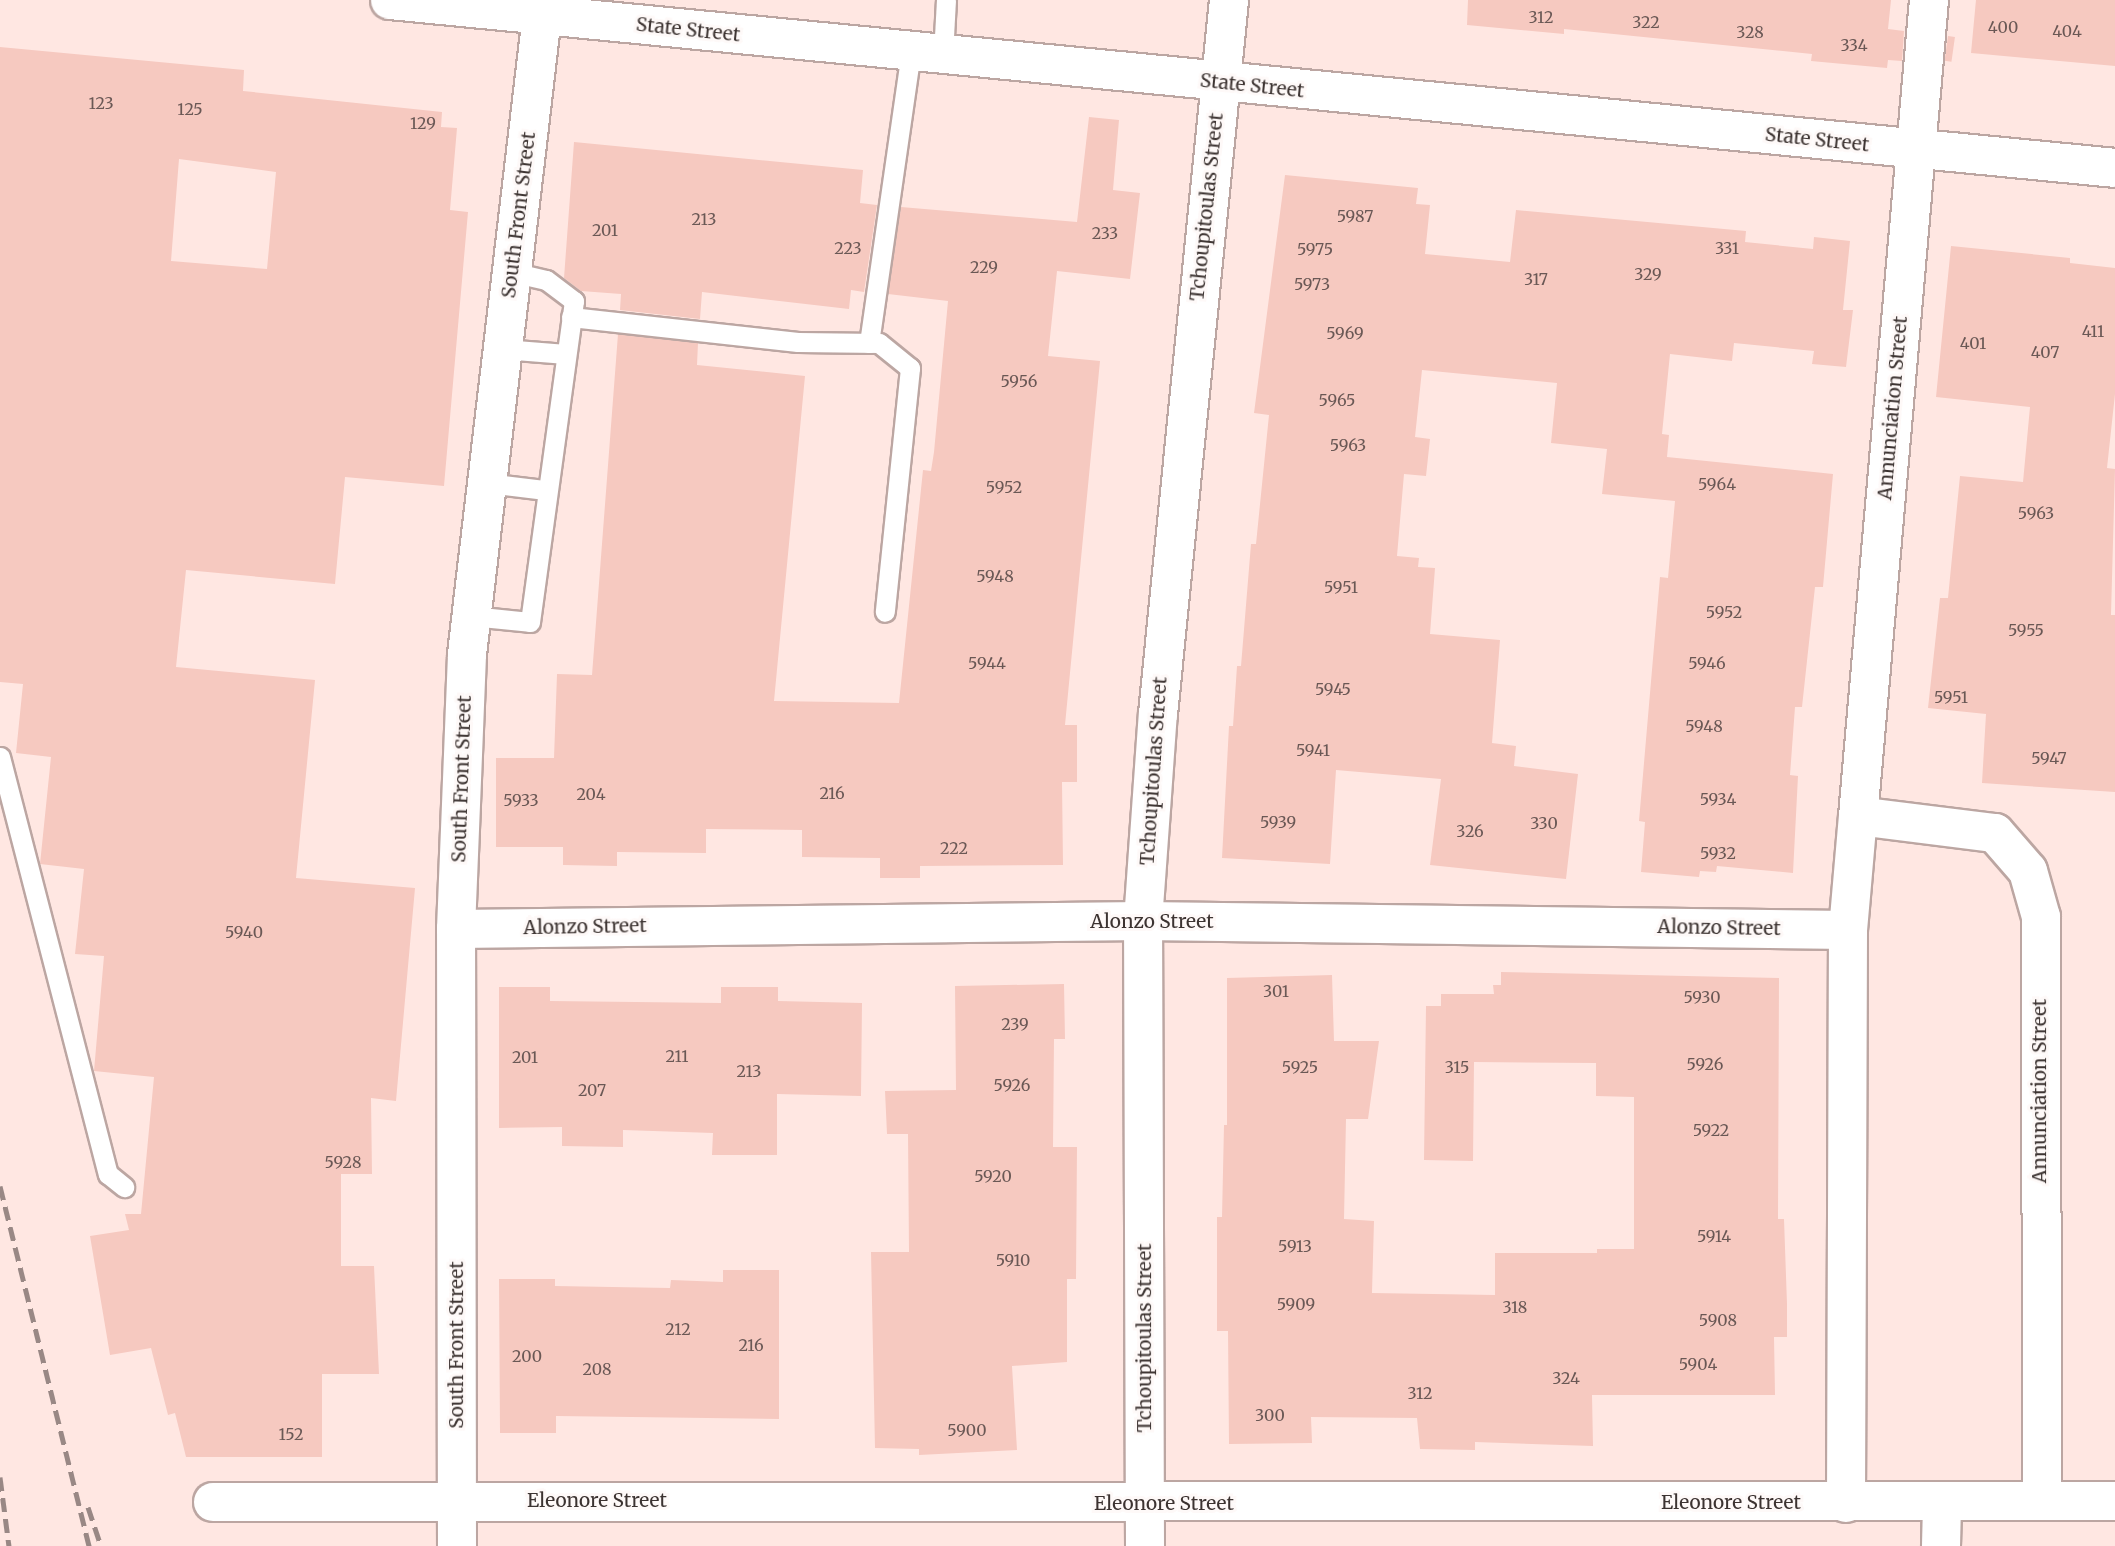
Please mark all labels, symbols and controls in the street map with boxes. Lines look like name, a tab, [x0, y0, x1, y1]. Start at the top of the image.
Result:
house number: 312	[1528, 7, 1554, 27]
house number: 322	[1632, 12, 1660, 32]
street label: State Street	[635, 13, 741, 47]
house number: 400	[1988, 17, 2018, 37]
house number: 404	[2052, 21, 2082, 41]
house number: 328	[1736, 22, 1764, 42]
house number: 334	[1840, 35, 1868, 55]
street label: State Street	[1199, 69, 1305, 103]
house number: 123	[88, 93, 114, 113]
house number: 125	[177, 99, 203, 119]
street label: Tchoupitoulas Street	[1186, 112, 1228, 302]
house number: 129	[410, 113, 436, 133]
street label: State Street	[1764, 123, 1870, 157]
street label: South Front Street	[497, 131, 541, 299]
house number: 5987	[1337, 206, 1373, 226]
house number: 213	[692, 209, 716, 229]
house number: 201	[592, 220, 618, 240]
house number: 233	[1092, 223, 1118, 243]
house number: 223	[834, 238, 862, 258]
house number: 331	[1715, 238, 1739, 258]
house number: 5975	[1297, 239, 1333, 259]
house number: 229	[970, 257, 998, 277]
house number: 329	[1634, 264, 1662, 284]
house number: 317	[1524, 269, 1548, 289]
house number: 5973	[1294, 274, 1330, 294]
street label: Annunciation Street	[1874, 315, 1912, 501]
house number: 411	[2082, 321, 2104, 341]
house number: 5969	[1326, 323, 1364, 343]
house number: 401	[1960, 333, 1986, 353]
house number: 407	[2031, 342, 2059, 362]
house number: 5956	[1001, 371, 1037, 391]
house number: 5965	[1319, 390, 1355, 410]
house number: 5963	[1330, 435, 1366, 455]
house number: 5964	[1698, 474, 1736, 494]
house number: 5952	[986, 477, 1022, 497]
house number: 5963	[2018, 503, 2054, 523]
house number: 5948	[976, 566, 1014, 586]
house number: 5951	[1324, 577, 1358, 597]
house number: 5952	[1706, 602, 1742, 622]
house number: 5955	[2008, 620, 2044, 640]
house number: 5944	[968, 653, 1006, 673]
house number: 5946	[1688, 653, 1726, 673]
street label: Tchoupitoulas Street	[1136, 676, 1172, 866]
house number: 5945	[1315, 679, 1351, 699]
house number: 5951	[1934, 687, 1968, 707]
street label: South Front Street	[448, 695, 476, 863]
house number: 5948	[1685, 716, 1723, 736]
house number: 5941	[1296, 740, 1330, 760]
house number: 5947	[2031, 748, 2067, 768]
house number: 216	[819, 783, 845, 803]
house number: 204	[576, 784, 606, 804]
house number: 5934	[1700, 789, 1736, 809]
house number: 5933	[503, 790, 539, 810]
house number: 5939	[1260, 812, 1296, 832]
house number: 330	[1530, 813, 1558, 833]
house number: 326	[1456, 821, 1484, 841]
house number: 222	[940, 838, 968, 858]
house number: 5932	[1700, 843, 1736, 863]
street label: Alonzo Street	[1090, 911, 1214, 933]
street label: Alonzo Street	[523, 915, 647, 939]
street label: Alonzo Street	[1657, 916, 1781, 940]
house number: 5940	[225, 922, 263, 942]
house number: 301	[1263, 981, 1289, 1001]
house number: 5930	[1683, 987, 1721, 1007]
street label: Annunciation Street	[2029, 999, 2051, 1183]
house number: 239	[1001, 1014, 1029, 1034]
house number: 211	[666, 1046, 688, 1066]
house number: 201	[512, 1047, 538, 1067]
house number: 5926	[1687, 1054, 1723, 1074]
house number: 5925	[1282, 1057, 1318, 1077]
house number: 315	[1445, 1057, 1469, 1077]
house number: 213	[737, 1061, 761, 1081]
house number: 5926	[994, 1075, 1030, 1095]
house number: 207	[578, 1080, 606, 1100]
house number: 5922	[1693, 1120, 1729, 1140]
house number: 5928	[325, 1152, 361, 1172]
house number: 5920	[974, 1166, 1012, 1186]
house number: 5914	[1697, 1226, 1731, 1246]
house number: 5913	[1278, 1236, 1312, 1256]
street label: Tchoupitoulas Street	[1134, 1244, 1156, 1432]
house number: 5910	[996, 1250, 1030, 1270]
street label: South Front Street	[446, 1261, 468, 1429]
house number: 5909	[1277, 1294, 1315, 1314]
house number: 318	[1503, 1297, 1527, 1317]
house number: 5908	[1699, 1310, 1737, 1330]
house number: 212	[665, 1319, 691, 1339]
house number: 216	[738, 1335, 764, 1355]
house number: 200	[512, 1346, 542, 1366]
house number: 5904	[1679, 1354, 1717, 1374]
house number: 208	[583, 1359, 611, 1379]
house number: 324	[1552, 1368, 1580, 1388]
house number: 312	[1407, 1383, 1433, 1403]
house number: 300	[1255, 1405, 1285, 1425]
house number: 5900	[947, 1420, 987, 1440]
house number: 152	[279, 1424, 303, 1444]
street label: Eleonore Street	[527, 1490, 667, 1512]
street label: Eleonore Street	[1661, 1492, 1801, 1514]
street label: Eleonore Street	[1094, 1493, 1234, 1515]

